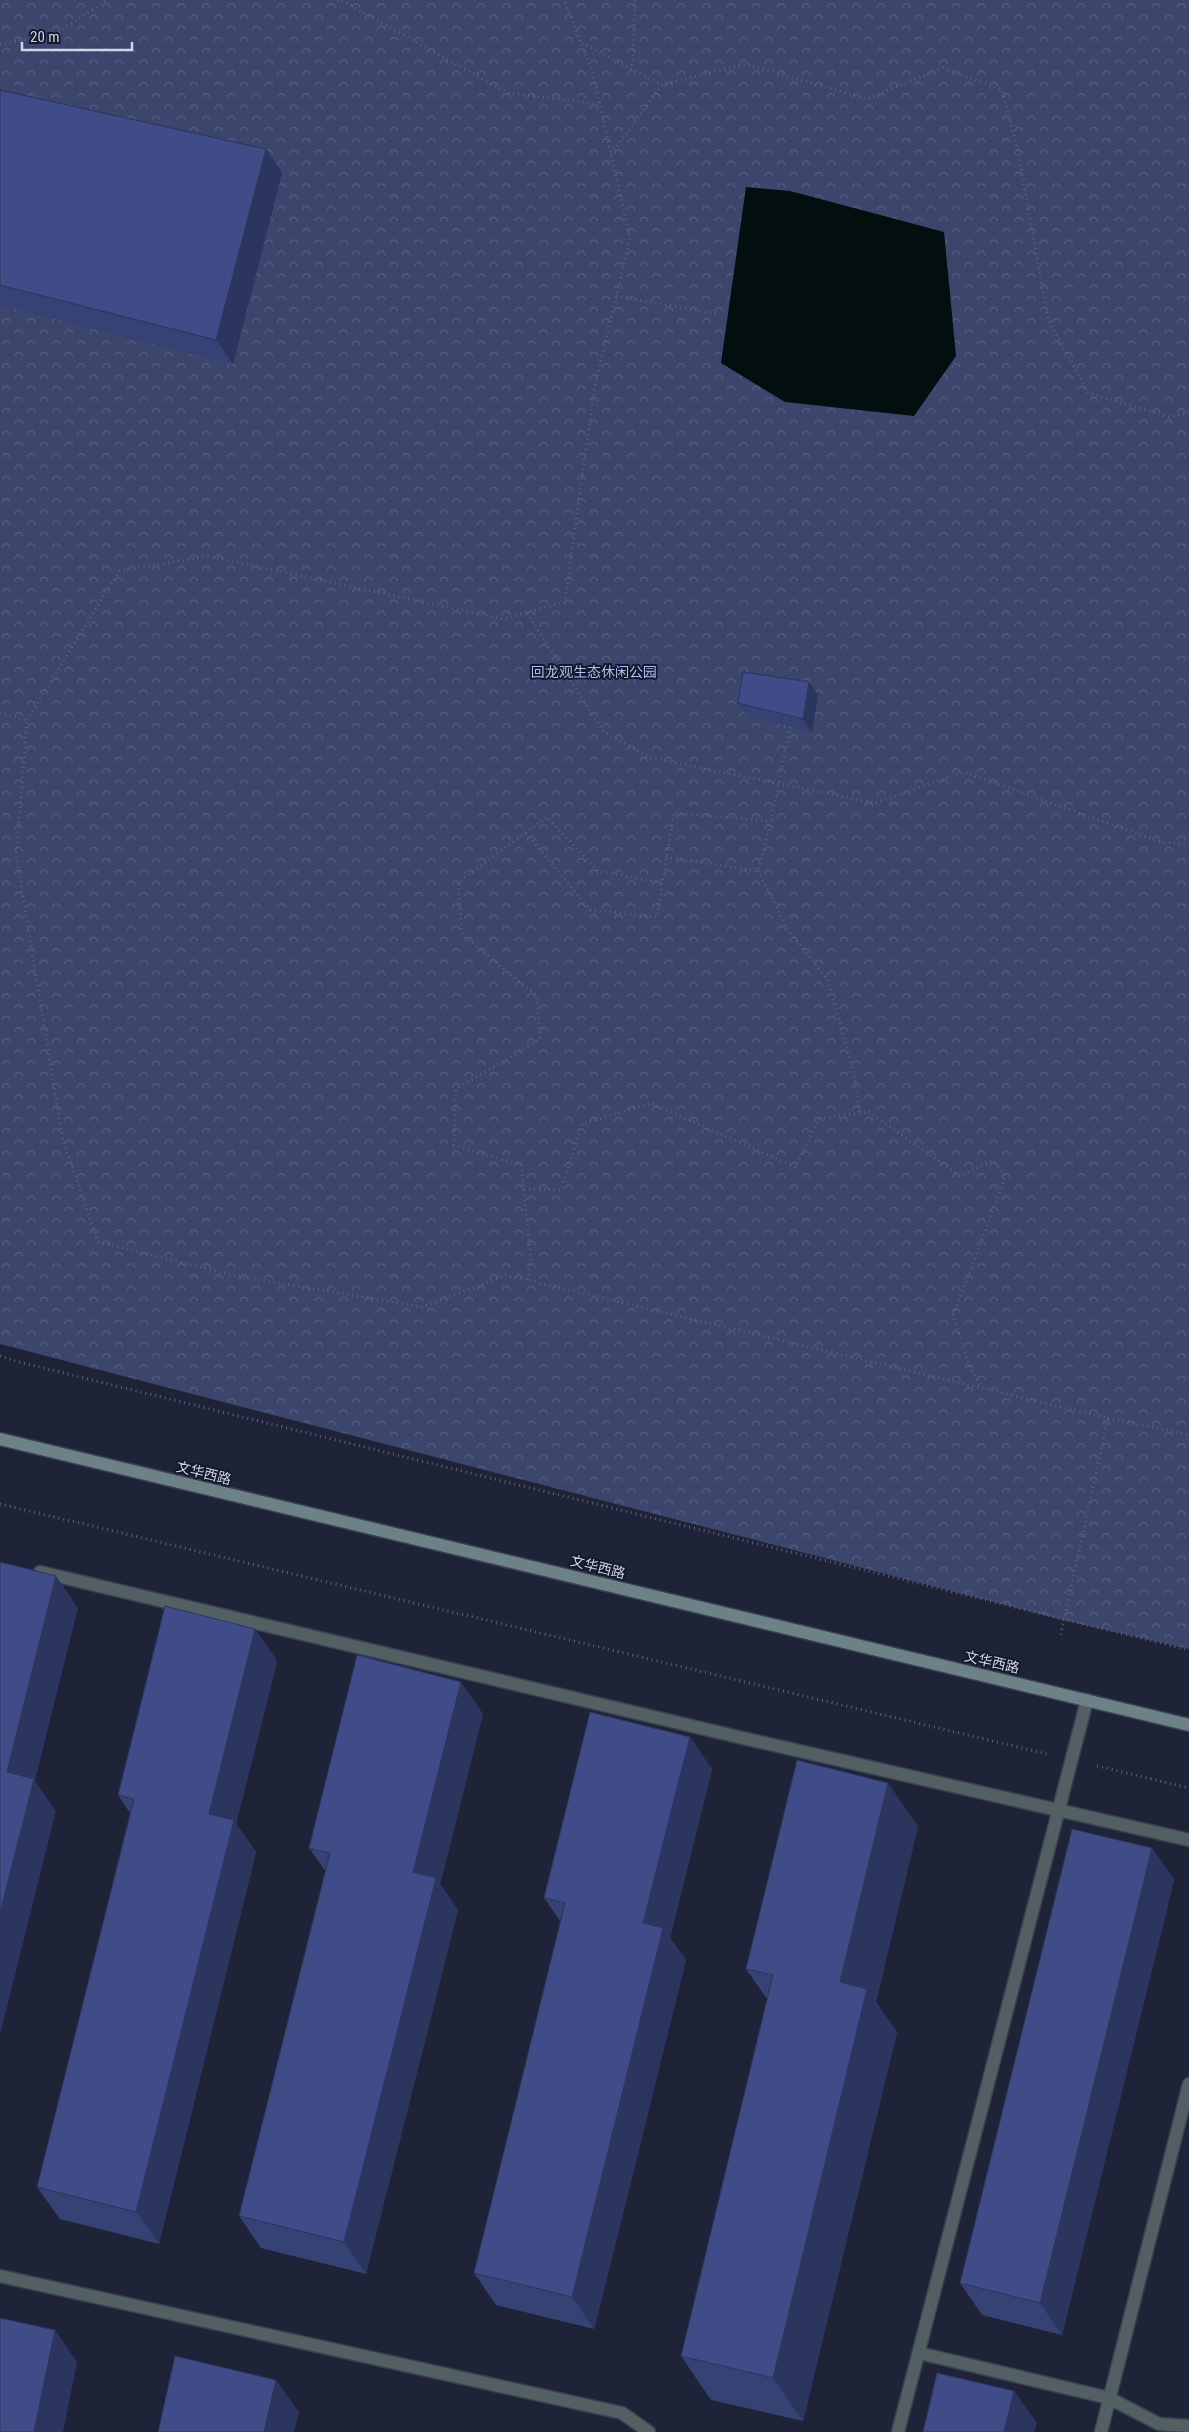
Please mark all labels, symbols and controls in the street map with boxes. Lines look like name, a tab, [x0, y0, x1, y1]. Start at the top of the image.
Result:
scale bar	[22, 20, 132, 52]
text: 20 m	[30, 28, 60, 46]
park label: 回龙观生态休闲公园	[531, 664, 657, 680]
street label: 文华西路	[175, 1458, 233, 1488]
street label: 文华西路	[569, 1552, 627, 1582]
street label: 文华西路	[963, 1648, 1021, 1676]

